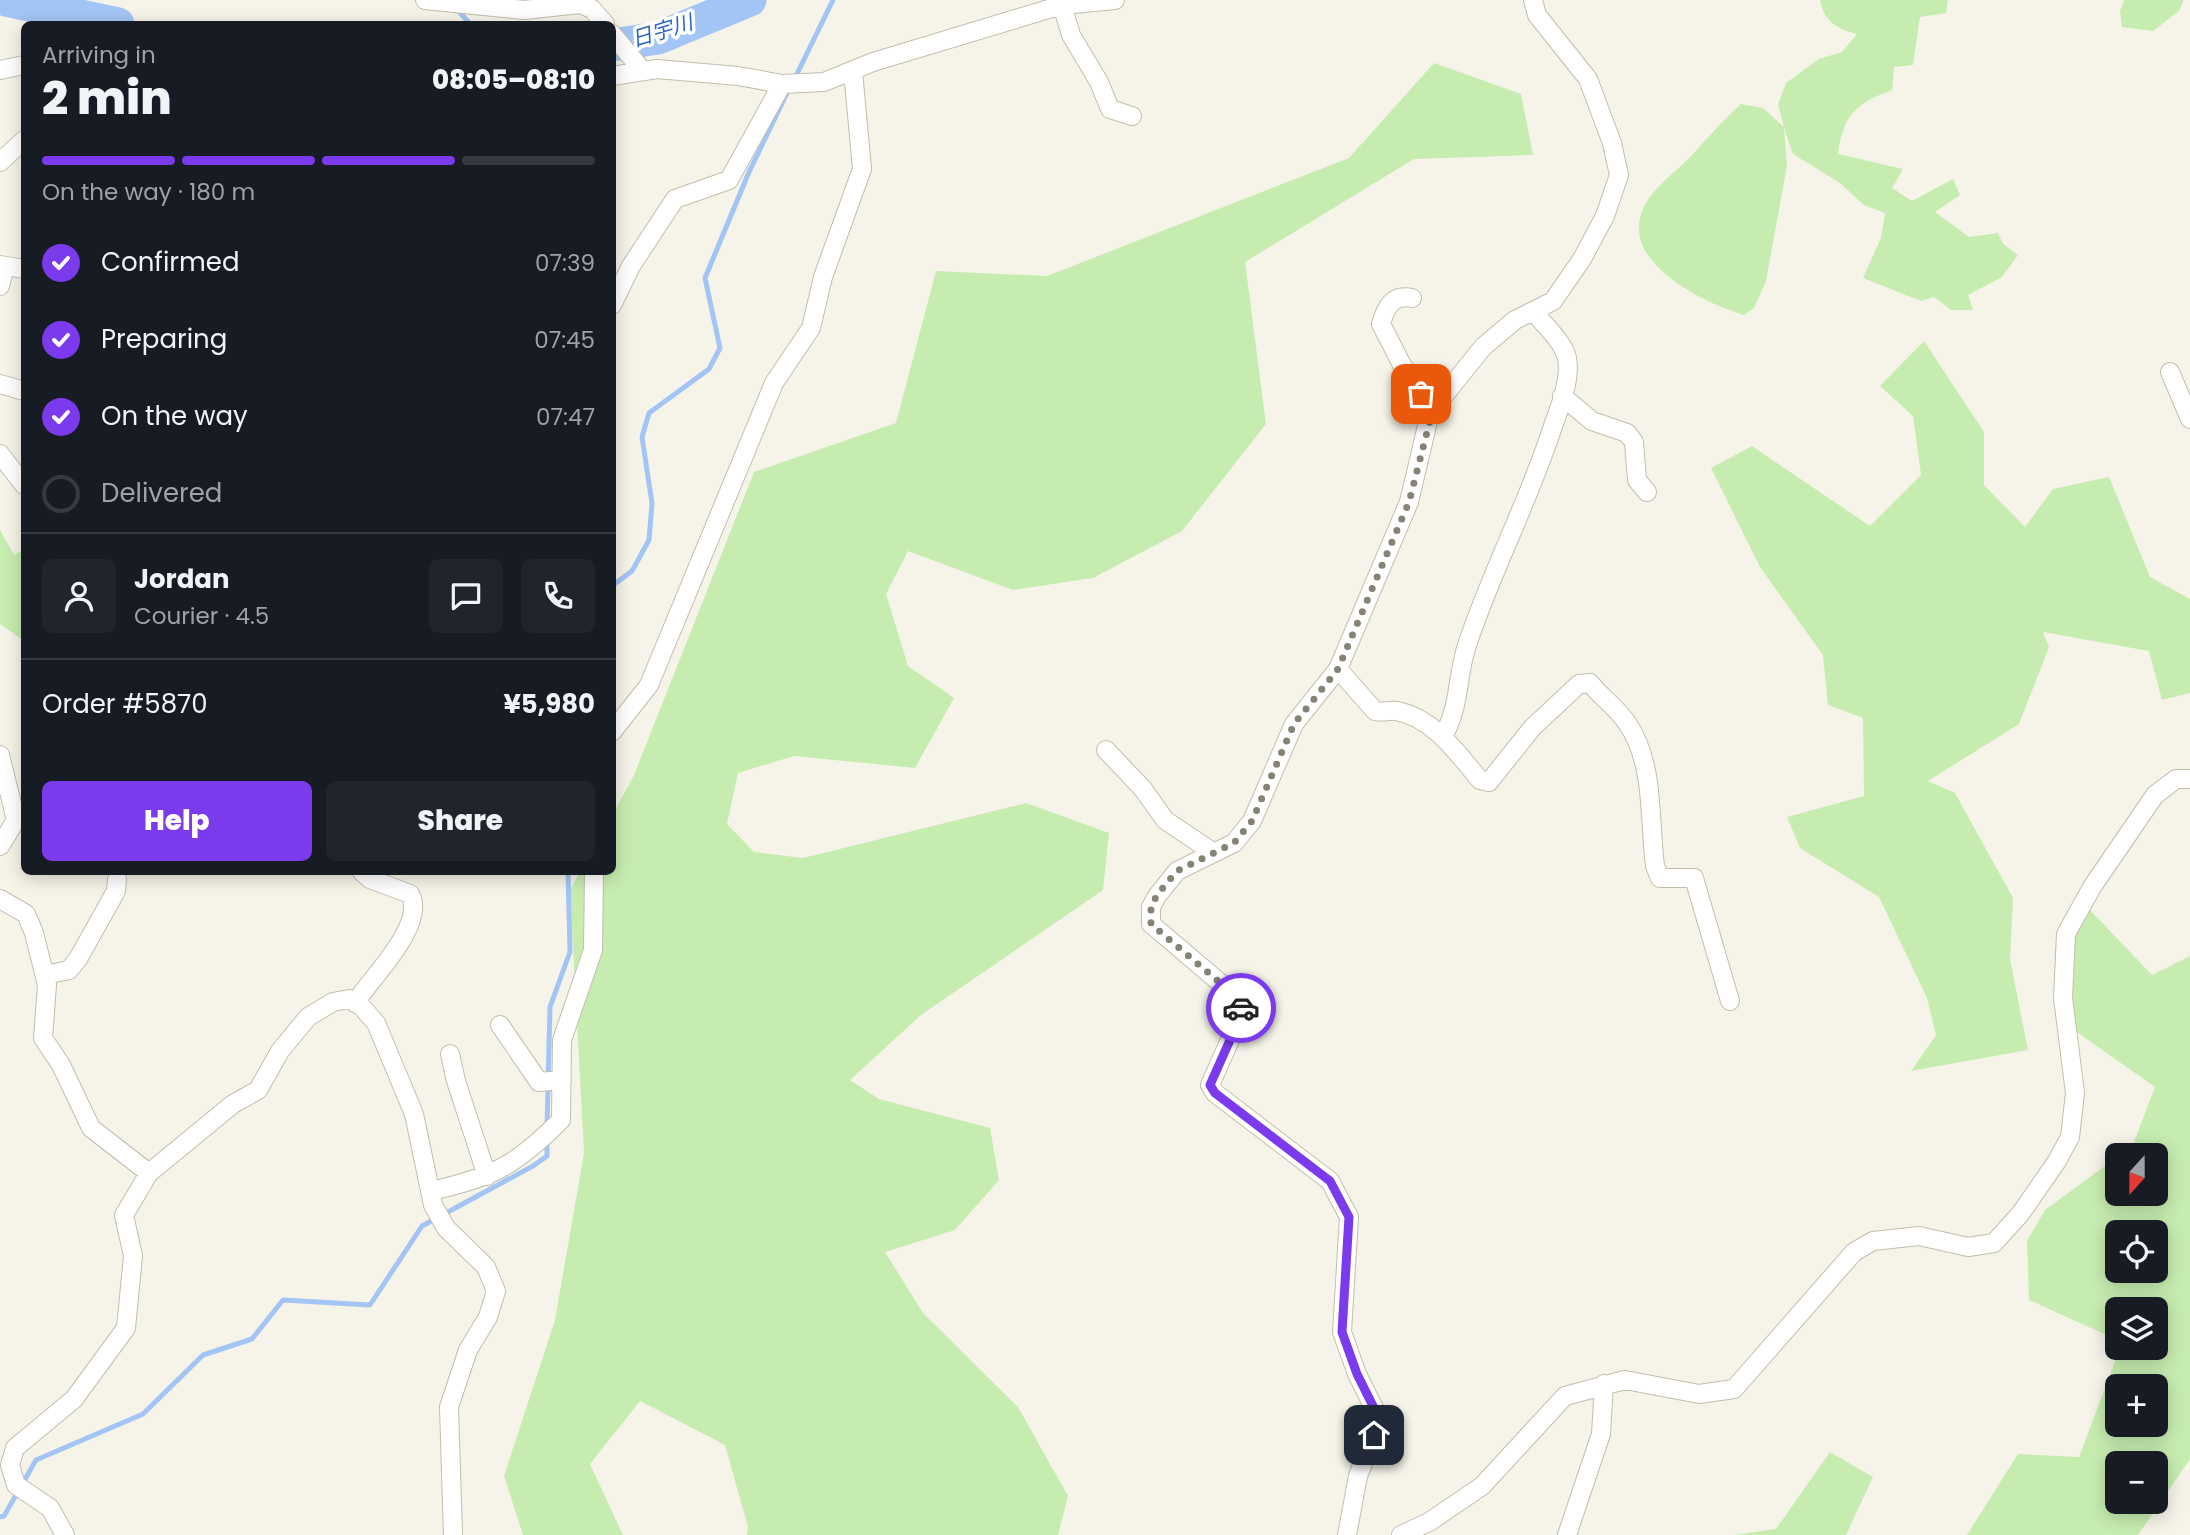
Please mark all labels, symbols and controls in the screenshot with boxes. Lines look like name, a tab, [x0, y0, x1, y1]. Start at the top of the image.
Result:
water label: 日宇川	[627, 7, 698, 54]
text: Arriving in	[42, 39, 156, 71]
text: 08:05–08:10	[432, 62, 595, 98]
text: 2 min	[42, 66, 172, 130]
text: On the way · 180 m	[42, 176, 255, 208]
icon: check	[42, 244, 80, 282]
text: Confirmed	[101, 244, 239, 280]
text: 07:39	[535, 247, 595, 279]
icon: check	[42, 321, 80, 359]
text: Preparing	[101, 321, 227, 357]
text: 07:45	[534, 324, 595, 356]
pin	[1391, 364, 1451, 424]
icon: bag	[1402, 375, 1440, 413]
icon: check	[42, 398, 80, 436]
text: On the way	[101, 398, 248, 434]
text: 07:47	[536, 401, 595, 433]
text: Delivered	[101, 475, 222, 511]
button: person	[42, 559, 116, 633]
button: chat	[429, 559, 503, 633]
button: phone	[521, 559, 595, 633]
text: Jordan	[134, 561, 230, 597]
text: Courier · 4.5	[134, 600, 269, 632]
text: Order #5870	[42, 686, 208, 722]
text: ¥5,980	[503, 686, 595, 722]
button: Help	[42, 781, 312, 861]
button: Share	[326, 781, 595, 861]
courier	[1206, 973, 1276, 1043]
icon: car	[1222, 989, 1260, 1027]
north arrow	[2105, 1143, 2168, 1206]
map controls	[2105, 1143, 2168, 1514]
button: locate	[2105, 1220, 2168, 1283]
button: layers	[2105, 1297, 2168, 1360]
button: +	[2105, 1374, 2168, 1437]
pin	[1344, 1405, 1404, 1465]
icon: home	[1355, 1416, 1393, 1454]
button: −	[2105, 1451, 2168, 1514]

